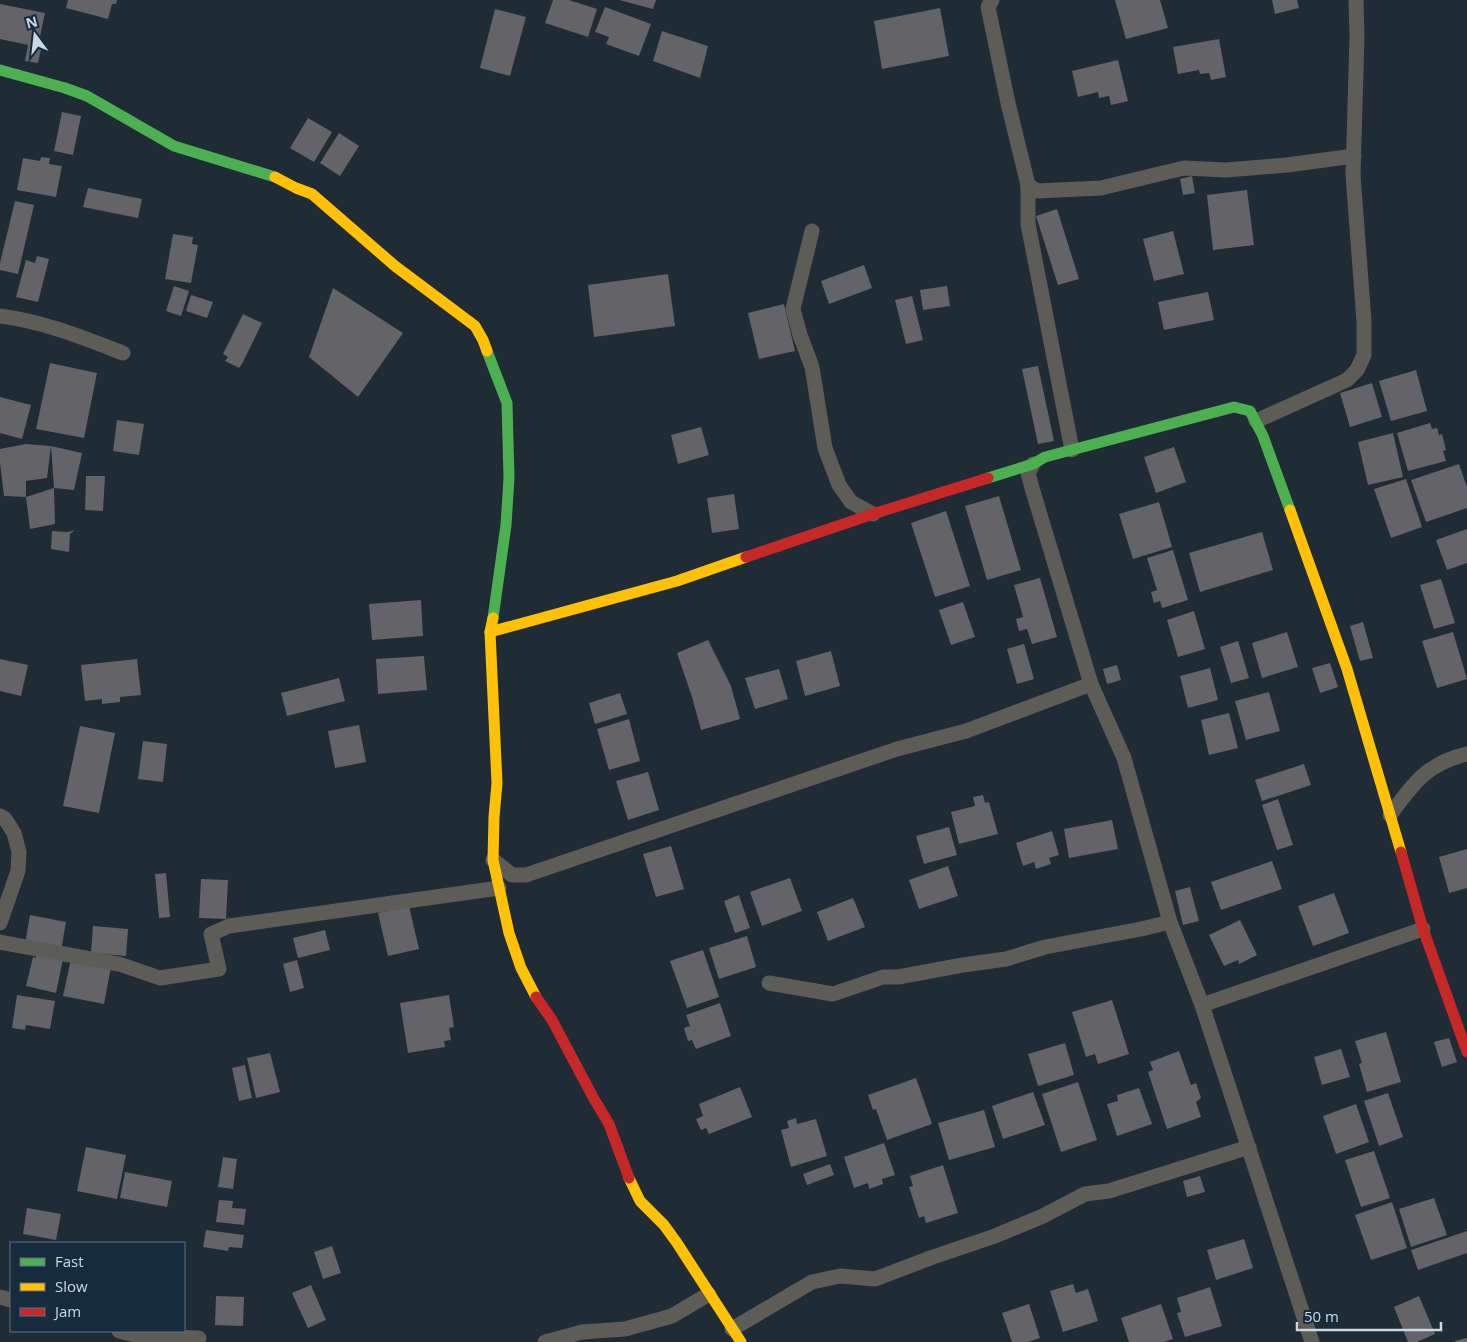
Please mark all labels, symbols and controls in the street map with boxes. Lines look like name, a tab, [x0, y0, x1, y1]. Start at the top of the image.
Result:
north arrow	[10, 10, 60, 60]
text: N	[24, 11, 39, 33]
legend	[10, 1242, 185, 1332]
text: Fast	[55, 1251, 84, 1271]
text: Slow	[55, 1276, 88, 1296]
scale bar	[1297, 1300, 1441, 1332]
text: Jam	[53, 1301, 81, 1321]
text: 50 m	[1304, 1306, 1339, 1326]

